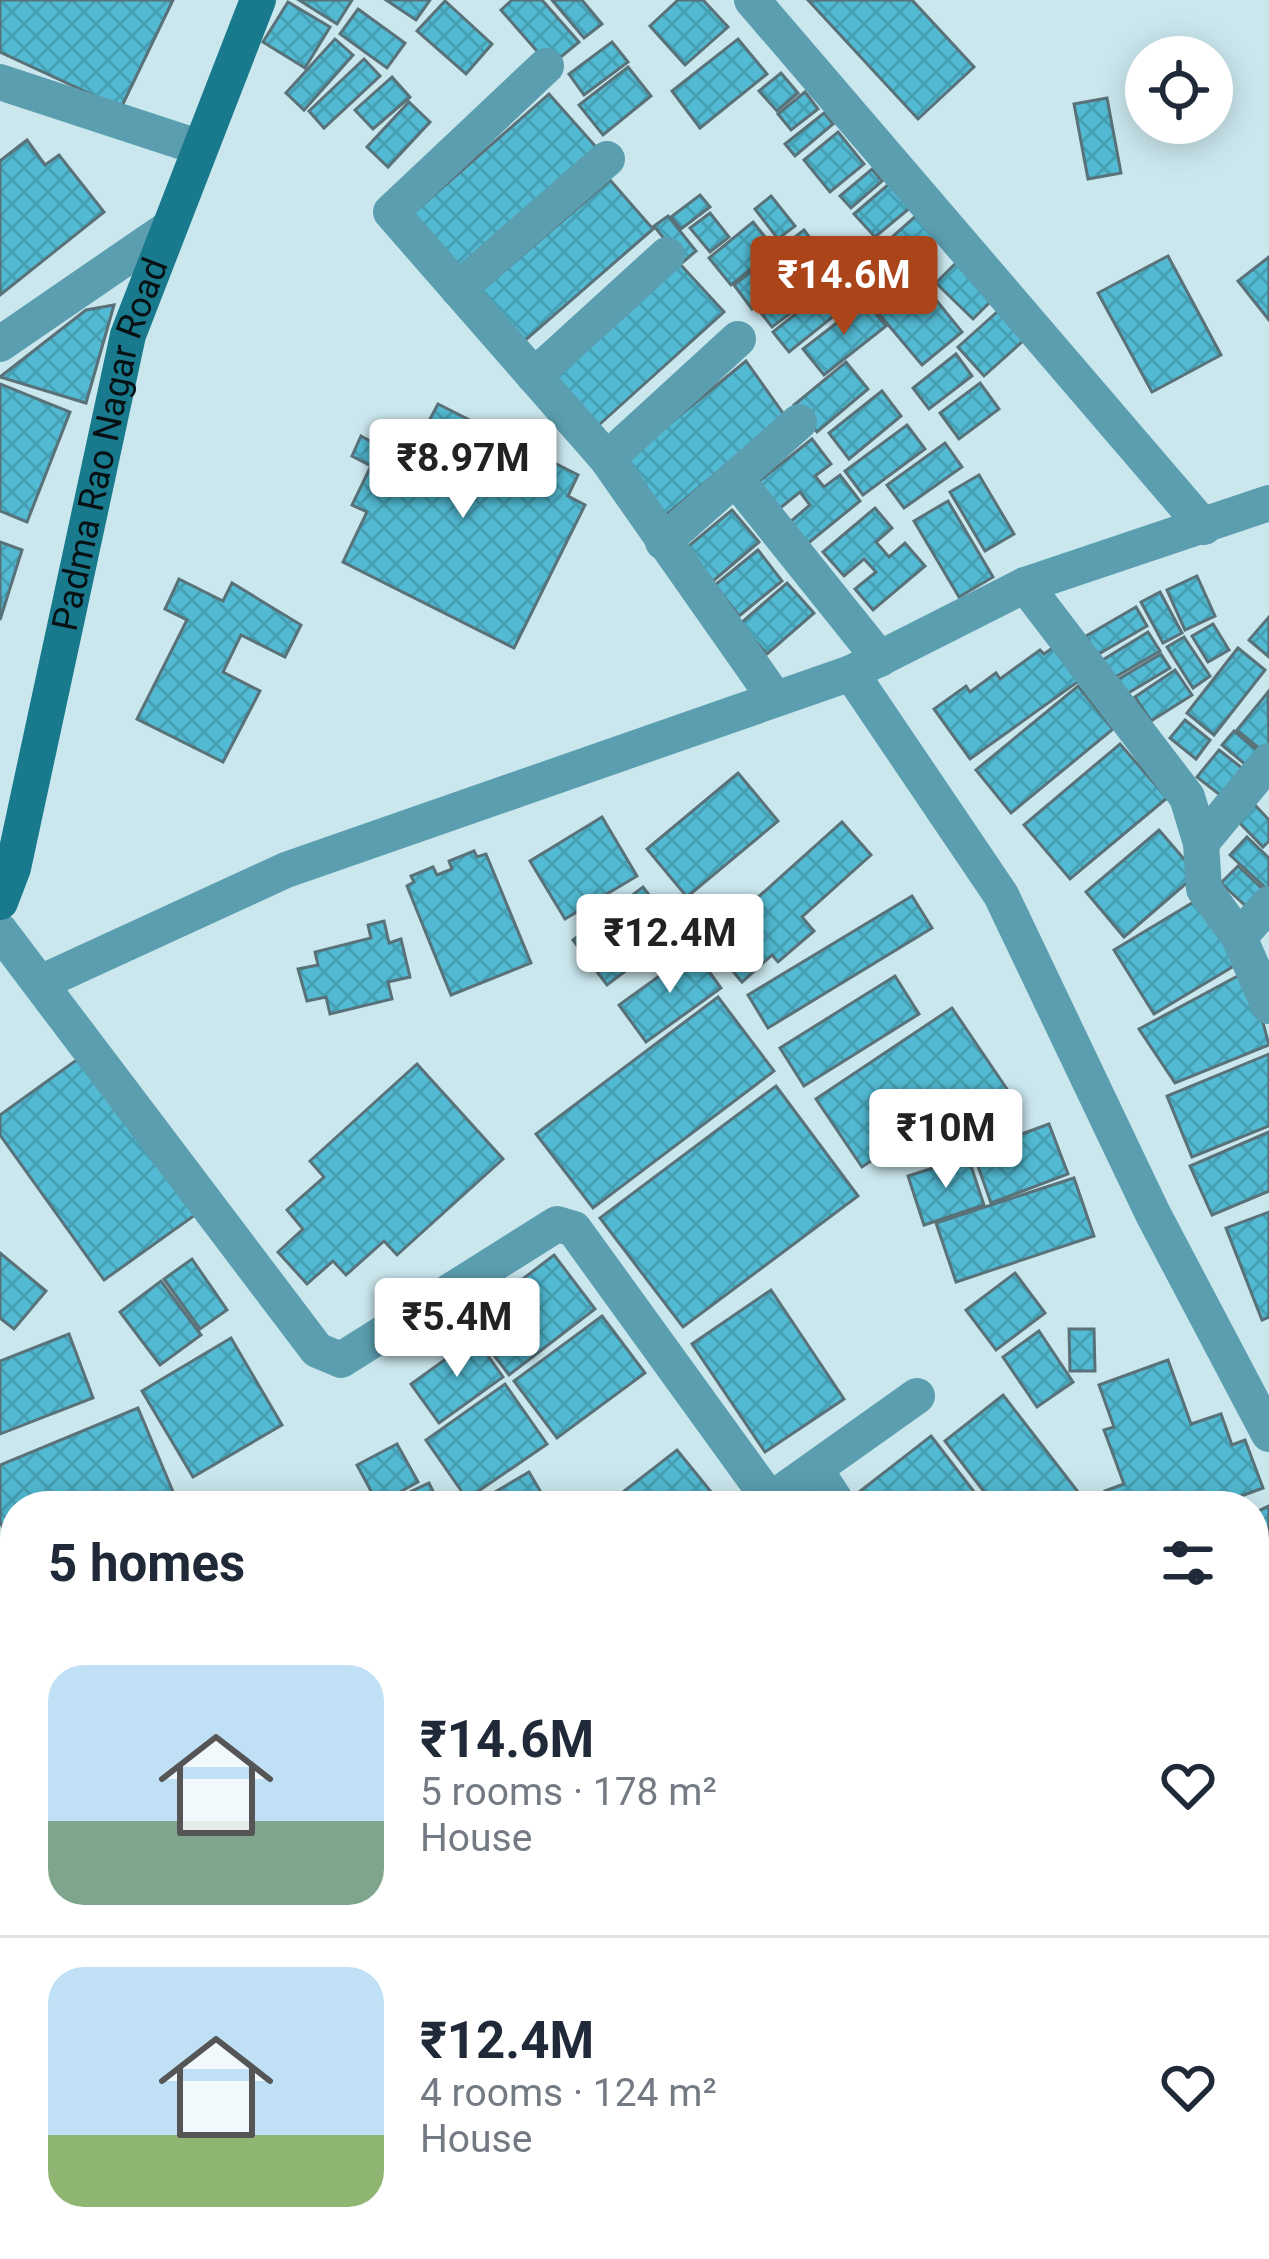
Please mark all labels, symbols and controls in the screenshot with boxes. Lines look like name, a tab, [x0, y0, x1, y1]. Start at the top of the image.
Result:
map controls	[1125, 36, 1233, 144]
button: locate	[1125, 36, 1233, 144]
pin: ₹14.6M	[746, 236, 942, 338]
street label: Padma Rao Nagar Road	[44, 252, 177, 635]
text: ₹14.6M	[777, 252, 911, 298]
pin: ₹8.97M	[365, 419, 561, 521]
text: ₹8.97M	[396, 435, 530, 481]
pin: ₹12.4M	[572, 894, 768, 996]
text: ₹12.4M	[603, 910, 737, 956]
pin: ₹10M	[875, 1089, 1017, 1191]
text: ₹10M	[896, 1105, 996, 1151]
pin: ₹5.4M	[373, 1278, 541, 1380]
text: ₹5.4M	[402, 1294, 512, 1340]
icon: filters	[1155, 1530, 1221, 1596]
text: 5 homes	[48, 1534, 245, 1593]
text: ₹14.6M	[420, 1710, 594, 1769]
icon: home	[144, 1713, 288, 1857]
icon: heart	[1155, 1752, 1221, 1818]
text: 5 rooms · 178 m²	[420, 1769, 717, 1815]
text: House	[420, 1815, 532, 1861]
text: ₹12.4M	[420, 2011, 594, 2070]
icon: home	[144, 2015, 288, 2159]
icon: heart	[1155, 2054, 1221, 2120]
text: 4 rooms · 124 m²	[420, 2070, 717, 2116]
text: House	[420, 2116, 532, 2162]

